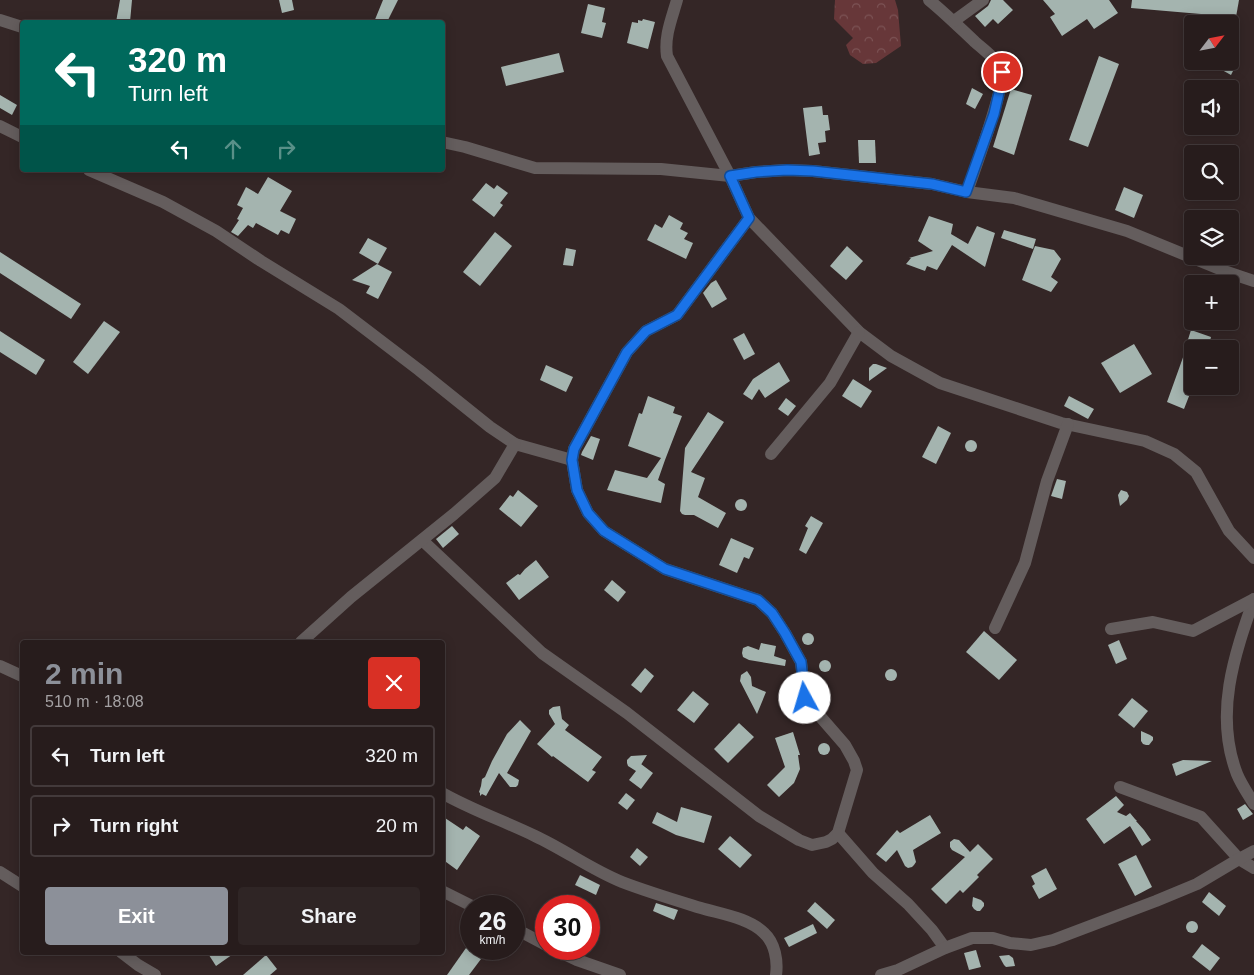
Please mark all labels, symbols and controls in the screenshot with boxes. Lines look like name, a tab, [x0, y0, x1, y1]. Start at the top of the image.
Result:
north arrow	[1184, 15, 1239, 70]
map controls	[1184, 15, 1239, 395]
icon: left	[45, 40, 110, 105]
text: 320 m	[128, 40, 227, 79]
pin	[981, 51, 1023, 93]
icon: arrive	[988, 58, 1016, 86]
button: sound	[1184, 80, 1239, 135]
text: Turn left	[128, 81, 208, 106]
icon: left	[166, 135, 194, 163]
icon: ahead	[219, 135, 247, 163]
icon: right	[272, 135, 300, 163]
button: search	[1184, 145, 1239, 200]
button: layers	[1184, 210, 1239, 265]
button: +	[1184, 275, 1239, 330]
button: −	[1184, 340, 1239, 395]
text: 2 min	[45, 657, 123, 690]
button: close	[368, 657, 420, 709]
position arrow	[778, 671, 830, 723]
text: 510 m · 18:08	[45, 693, 144, 710]
icon: left	[47, 742, 75, 770]
text: Turn left	[90, 745, 165, 766]
text: 320 m	[365, 745, 418, 766]
icon: right	[47, 812, 75, 840]
text: Turn right	[90, 815, 178, 836]
text: 20 m	[376, 815, 418, 836]
button: Exit	[45, 887, 228, 945]
button: Share	[238, 887, 420, 945]
speed limit sign: 30	[535, 895, 600, 960]
text: 26	[479, 907, 506, 935]
text: km/h	[479, 933, 506, 947]

